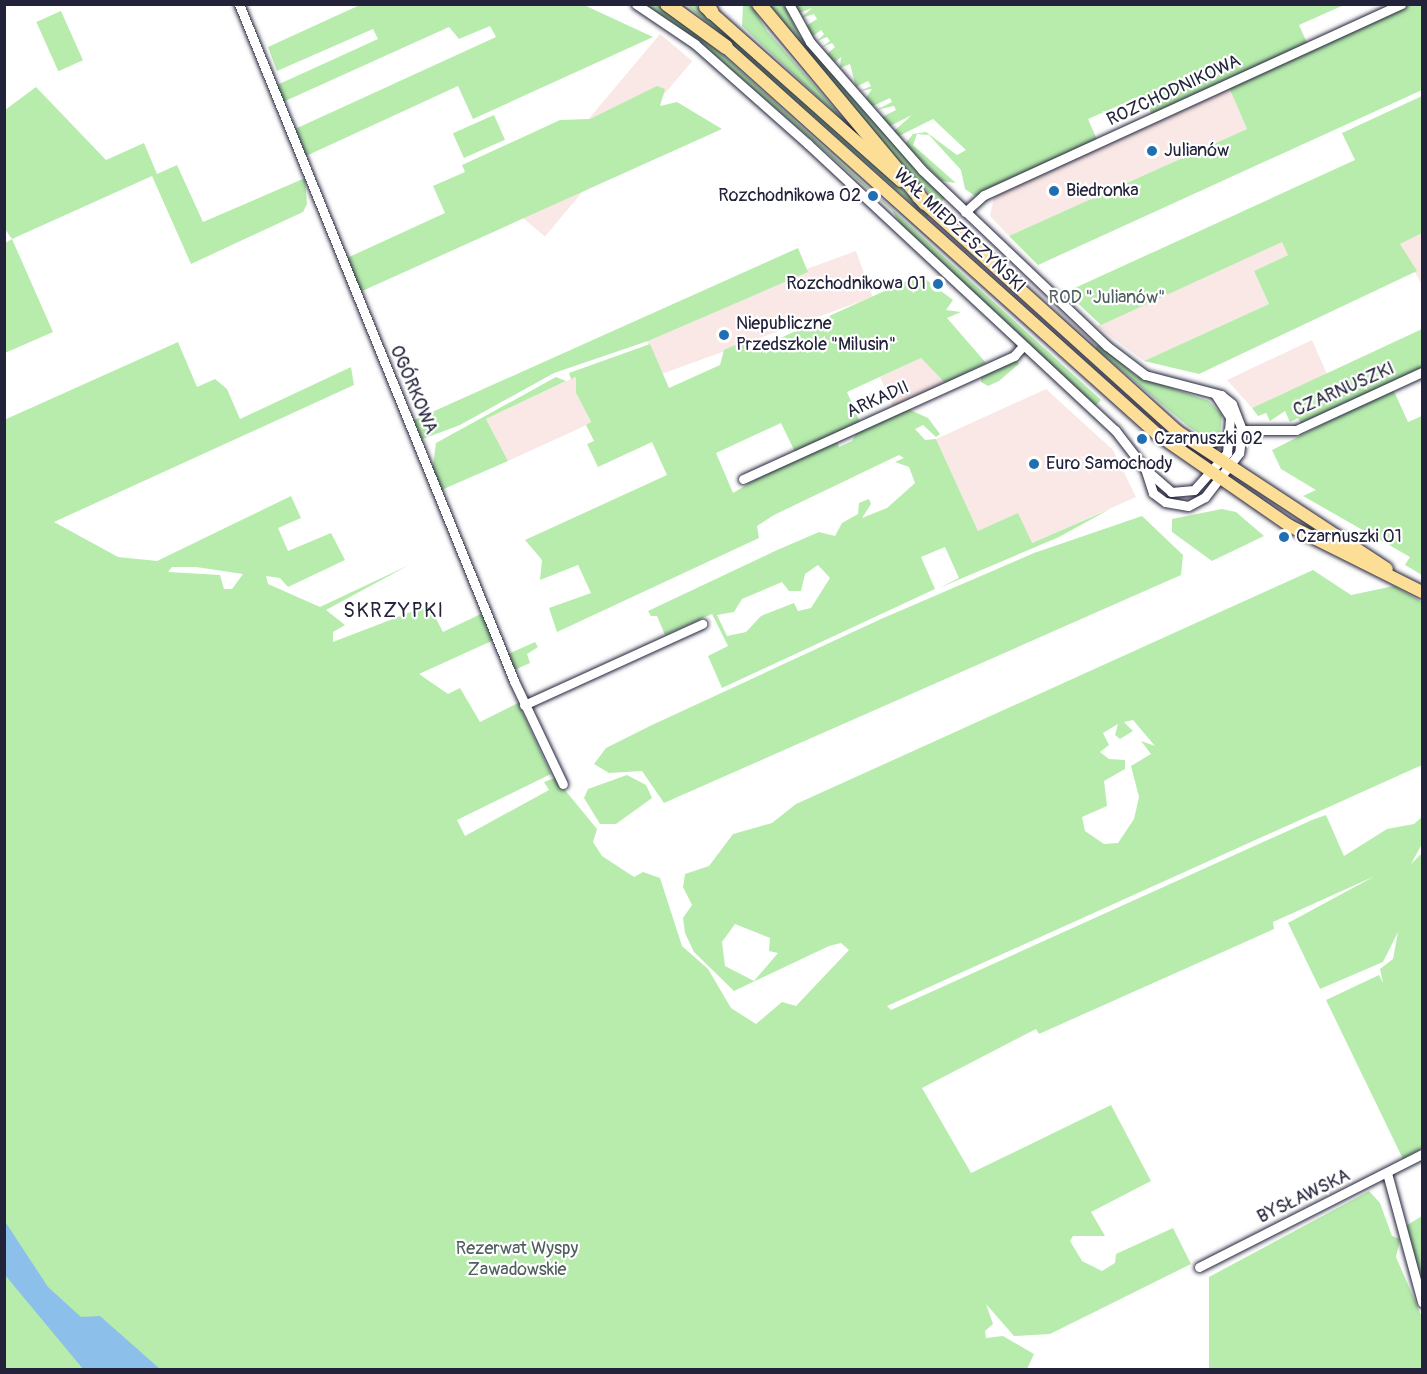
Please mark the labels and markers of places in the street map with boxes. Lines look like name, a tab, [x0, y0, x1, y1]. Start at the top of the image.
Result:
place label: Julianów	[1164, 140, 1229, 162]
marker: Julianów	[1145, 144, 1159, 158]
place label: Biedronka	[1066, 180, 1139, 202]
marker: Biedronka	[1047, 184, 1061, 198]
place label: Rozchodnikowa 02	[718, 185, 861, 207]
marker: Rozchodnikowa 02	[866, 189, 880, 203]
place label: Rozchodnikowa 01	[786, 273, 926, 295]
marker: Rozchodnikowa 01	[931, 277, 945, 291]
place label: Niepubliczne Przedszkole "Milusin"	[736, 314, 896, 356]
marker: Niepubliczne Przedszkole "Milusin"	[717, 328, 731, 342]
place label: Czarnuszki 02	[1154, 428, 1263, 450]
marker: Czarnuszki 02	[1135, 432, 1149, 446]
place label: Euro Samochody	[1046, 453, 1172, 475]
marker: Euro Samochody	[1027, 457, 1041, 471]
place label: Czarnuszki 01	[1296, 526, 1402, 548]
marker: Czarnuszki 01	[1277, 530, 1291, 544]

